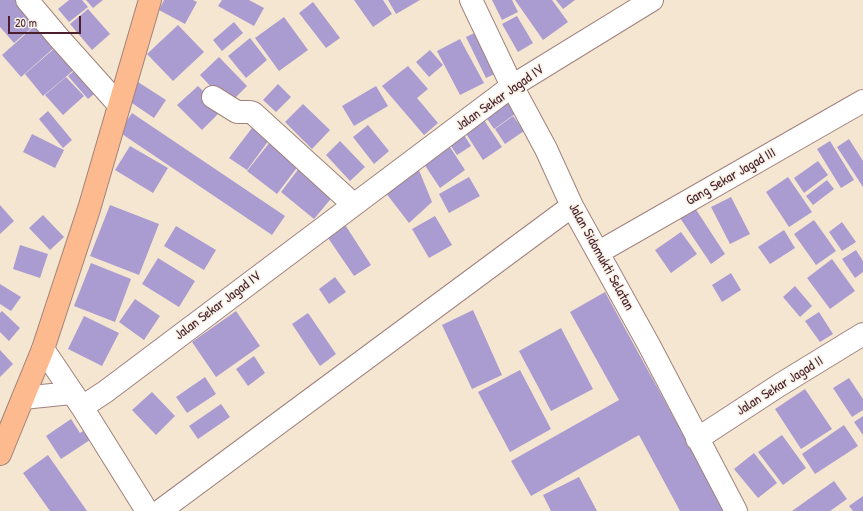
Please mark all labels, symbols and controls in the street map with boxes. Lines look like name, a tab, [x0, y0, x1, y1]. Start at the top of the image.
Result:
scale bar	[10, 8, 83, 34]
text: 20 m	[15, 14, 37, 31]
street label: Jalan Sekar Jagad IV	[453, 61, 547, 135]
street label: Gang Sekar Jagad III	[683, 145, 779, 209]
street label: Jalan Sidomukti Selatan	[565, 200, 637, 314]
street label: Jalan Sekar Jagad IV	[172, 268, 264, 344]
street label: Jalan Sekar Jagad II	[734, 353, 826, 419]

